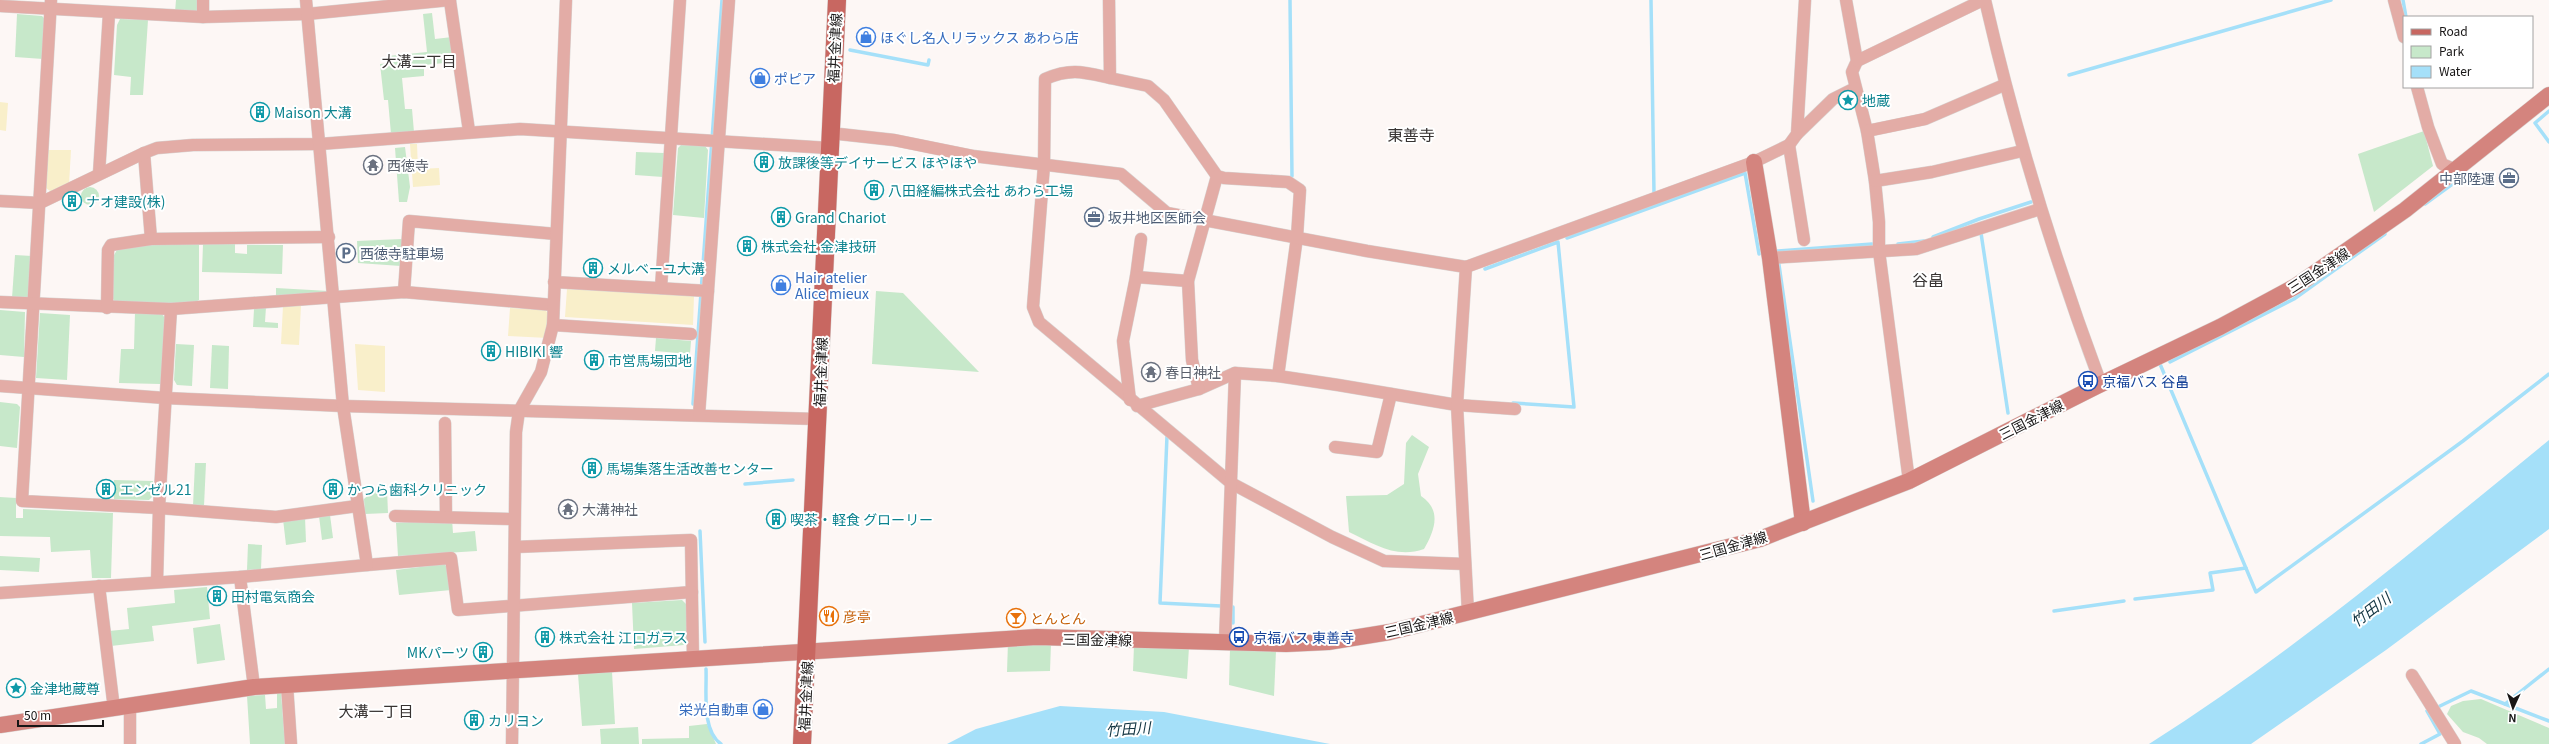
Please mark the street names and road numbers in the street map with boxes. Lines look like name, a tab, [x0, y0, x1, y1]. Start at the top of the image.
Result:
street label: 福井金津線	[822, 13, 846, 83]
street label: 三国金津線	[2283, 243, 2353, 297]
street label: 福井金津線	[809, 337, 831, 407]
street label: 三国金津線	[1995, 394, 2067, 444]
street label: 三国金津線	[1697, 526, 1769, 564]
street label: 三国金津線	[1383, 606, 1455, 642]
street label: 三国金津線	[1062, 628, 1132, 650]
street label: 福井金津線	[793, 661, 817, 731]

